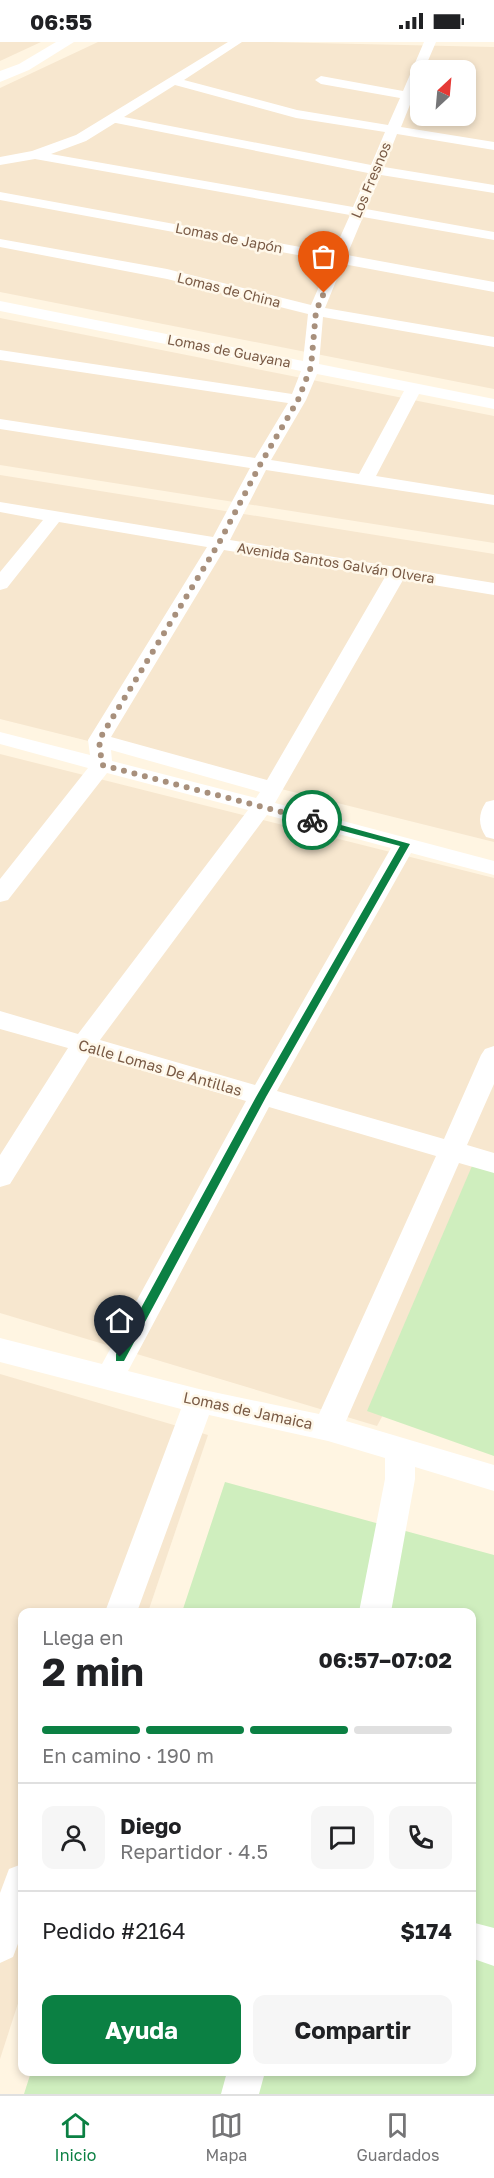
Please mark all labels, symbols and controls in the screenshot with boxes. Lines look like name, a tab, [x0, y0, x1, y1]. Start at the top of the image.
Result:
text: 06:55	[30, 8, 92, 35]
north arrow	[410, 60, 476, 126]
map controls	[410, 60, 476, 126]
street label: Los Fresnos	[347, 139, 394, 220]
street label: Lomas de Japón	[174, 219, 284, 256]
pin	[298, 231, 349, 293]
icon: bag	[307, 240, 340, 273]
street label: Lomas de China	[176, 268, 283, 311]
street label: Lomas de Guayana	[166, 330, 292, 371]
street label: Avenida Santos Galván Olvera	[236, 538, 436, 587]
courier	[282, 790, 342, 850]
icon: bike	[296, 804, 329, 837]
street label: Calle Lomas De Antillas	[76, 1035, 244, 1099]
pin	[94, 1295, 145, 1357]
icon: home	[103, 1304, 136, 1337]
street label: Lomas de Jamaica	[182, 1388, 315, 1433]
text: Llega en	[42, 1625, 124, 1649]
text: 06:57–07:02	[319, 1646, 452, 1673]
text: 2 min	[42, 1648, 144, 1695]
text: En camino · 190 m	[42, 1743, 214, 1767]
button: person	[42, 1806, 105, 1869]
button: chat	[311, 1806, 374, 1869]
button: phone	[389, 1806, 452, 1869]
text: Diego	[120, 1812, 181, 1839]
text: Repartidor · 4.5	[120, 1839, 268, 1863]
text: Pedido #2164	[42, 1917, 186, 1944]
text: $174	[400, 1917, 452, 1944]
button: Ayuda	[42, 1995, 241, 2064]
button: Compartir	[253, 1995, 452, 2064]
tab: Inicio	[55, 2109, 96, 2165]
tab: Mapa	[206, 2109, 247, 2165]
tab: Guardados	[357, 2109, 439, 2165]

